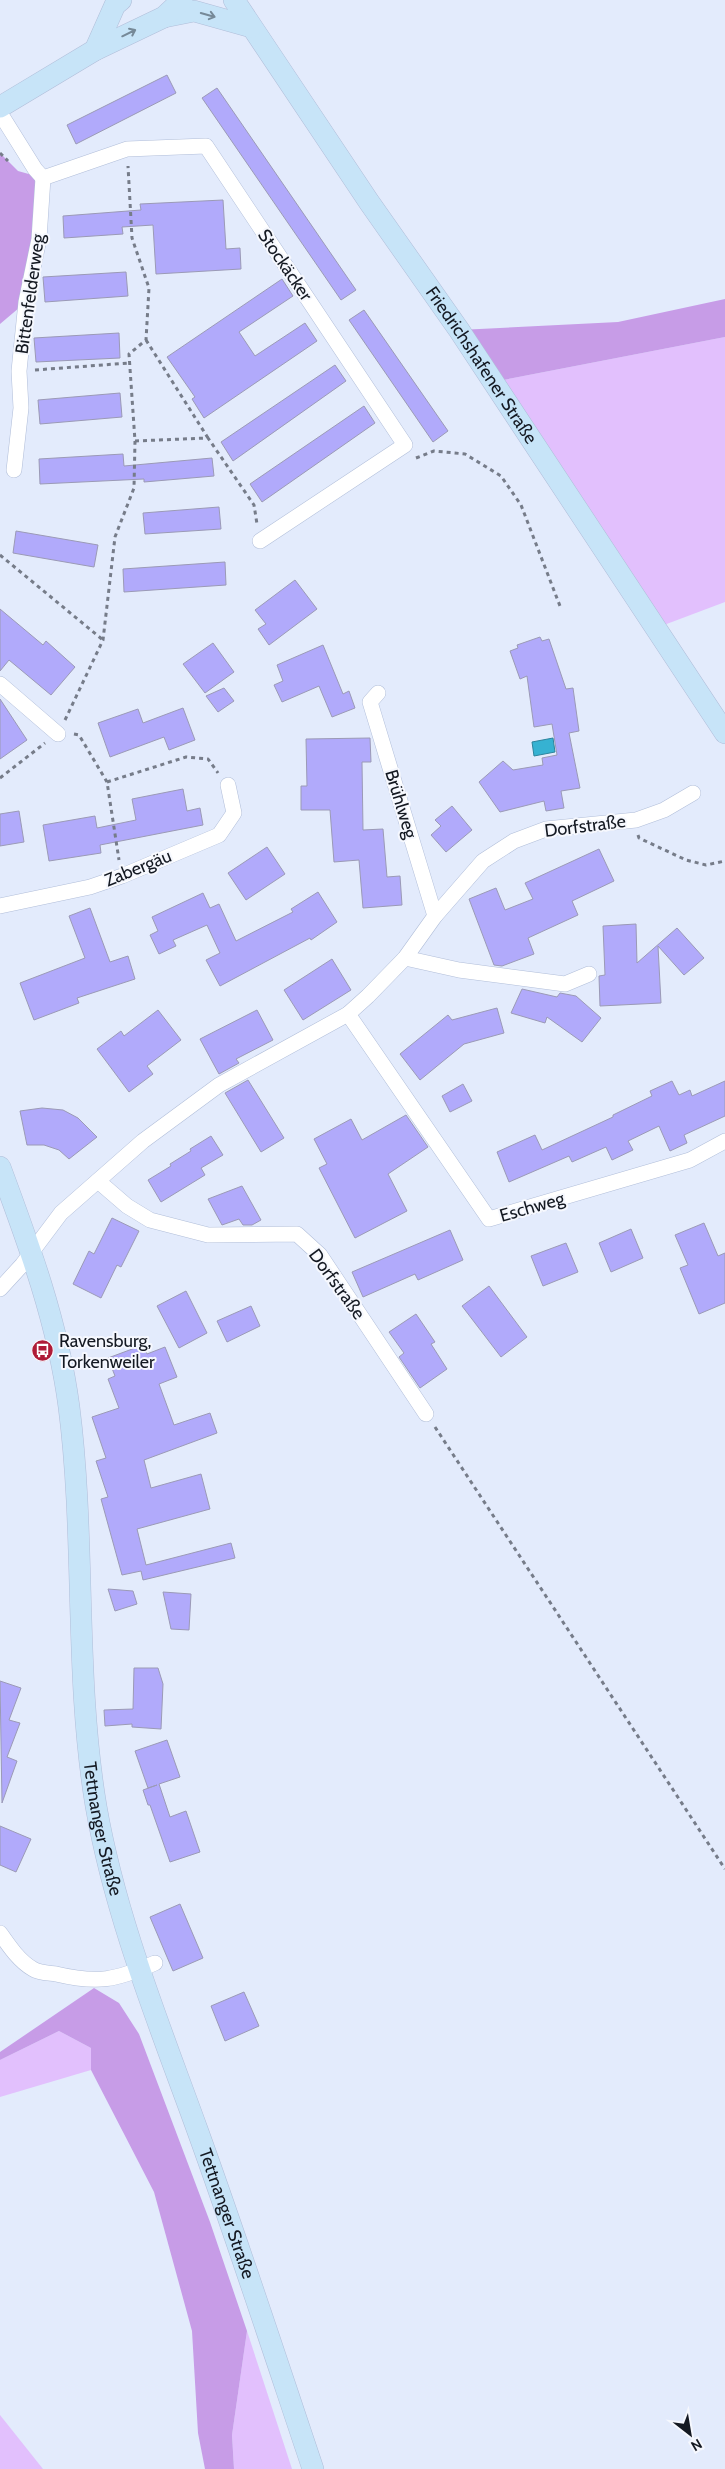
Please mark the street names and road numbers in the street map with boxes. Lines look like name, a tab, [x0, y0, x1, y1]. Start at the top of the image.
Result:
street label: Stockäcker	[253, 225, 317, 305]
street label: Bittenfelderweg	[11, 232, 49, 355]
street label: Friedrichshafener Straße	[421, 282, 542, 448]
street label: Brühlweg	[380, 767, 422, 842]
street label: Dorfstraße	[543, 810, 627, 842]
street label: Zabergäu	[101, 845, 175, 891]
street label: Eschweg	[497, 1187, 568, 1227]
street label: Dorfstraße	[304, 1244, 370, 1324]
street label: Tettnanger Straße	[79, 1761, 127, 1898]
street label: Tettnanger Straße	[194, 2146, 259, 2282]

